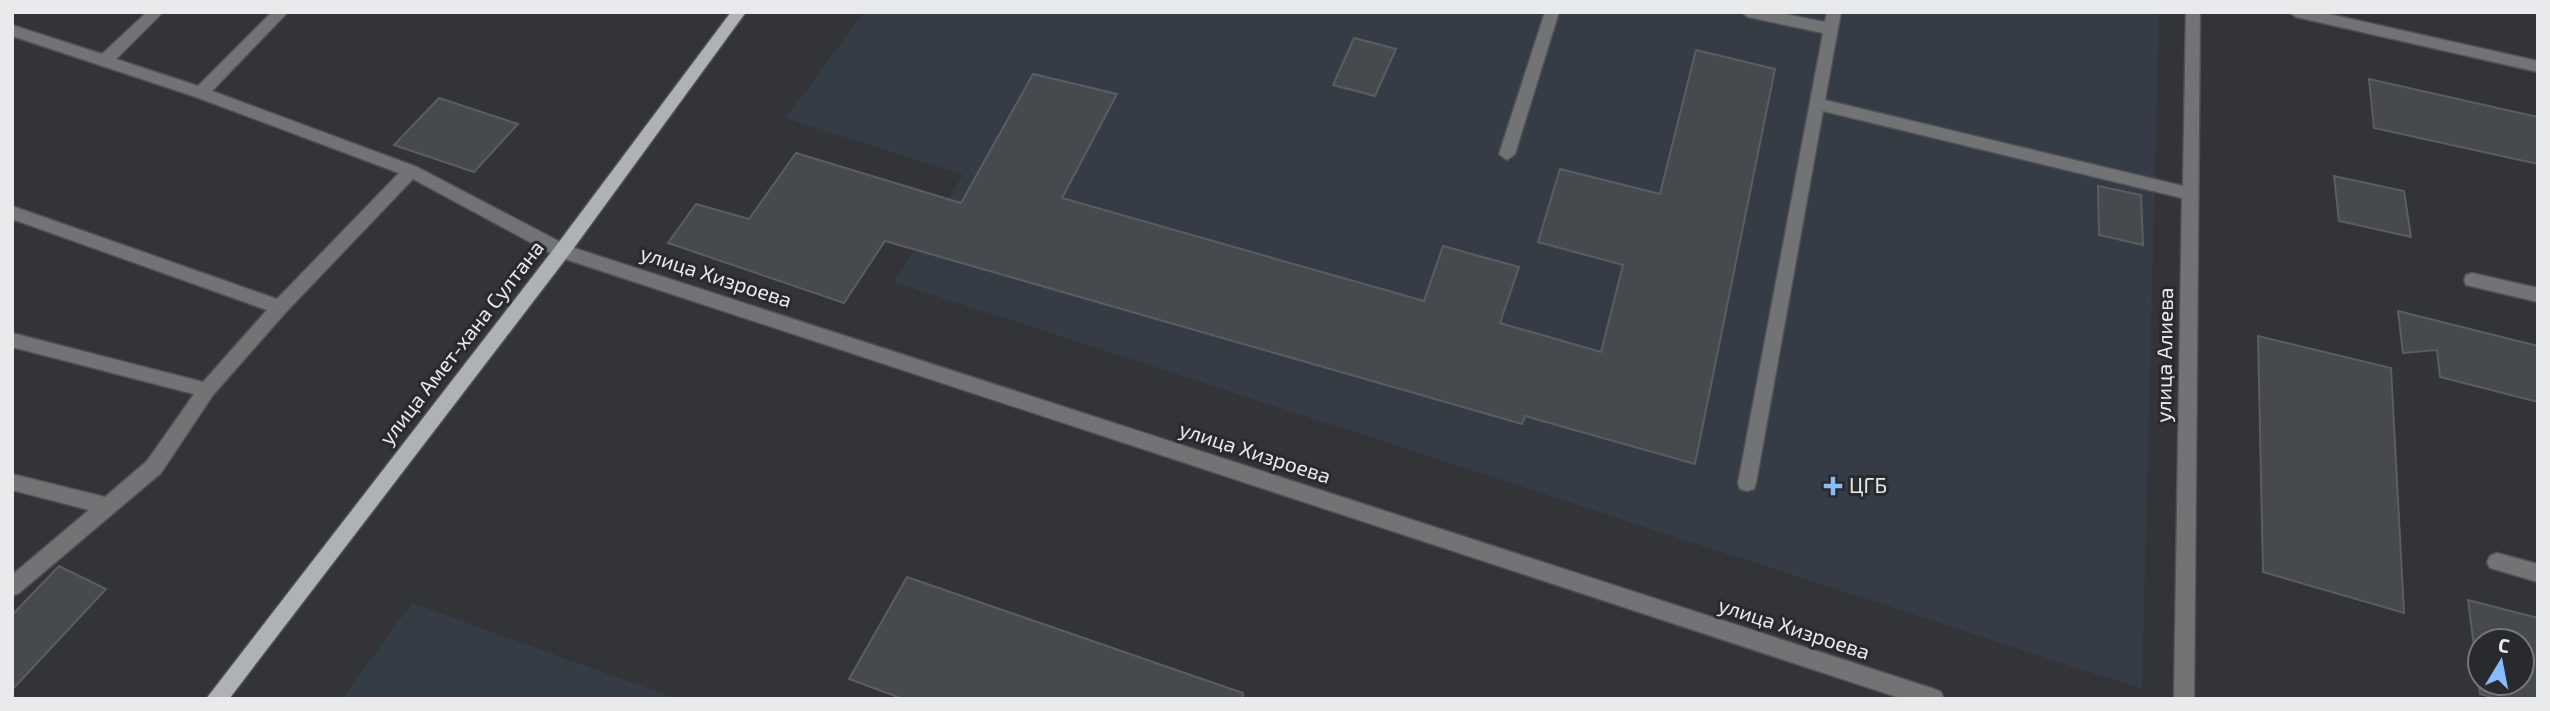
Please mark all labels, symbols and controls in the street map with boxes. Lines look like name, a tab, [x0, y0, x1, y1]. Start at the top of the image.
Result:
street label: улица Амет-хана Султана	[373, 235, 549, 450]
street label: улица Хизроева	[637, 239, 795, 313]
street label: улица Алиева	[2150, 287, 2178, 423]
street label: улица Хизроева	[1176, 415, 1334, 489]
place label: ЦГБ	[1849, 472, 1887, 497]
marker: ЦГБ	[1823, 476, 1843, 496]
street label: улица Хизроева	[1715, 591, 1873, 665]
north arrow	[2466, 627, 2536, 697]
text: С	[2497, 632, 2512, 657]

